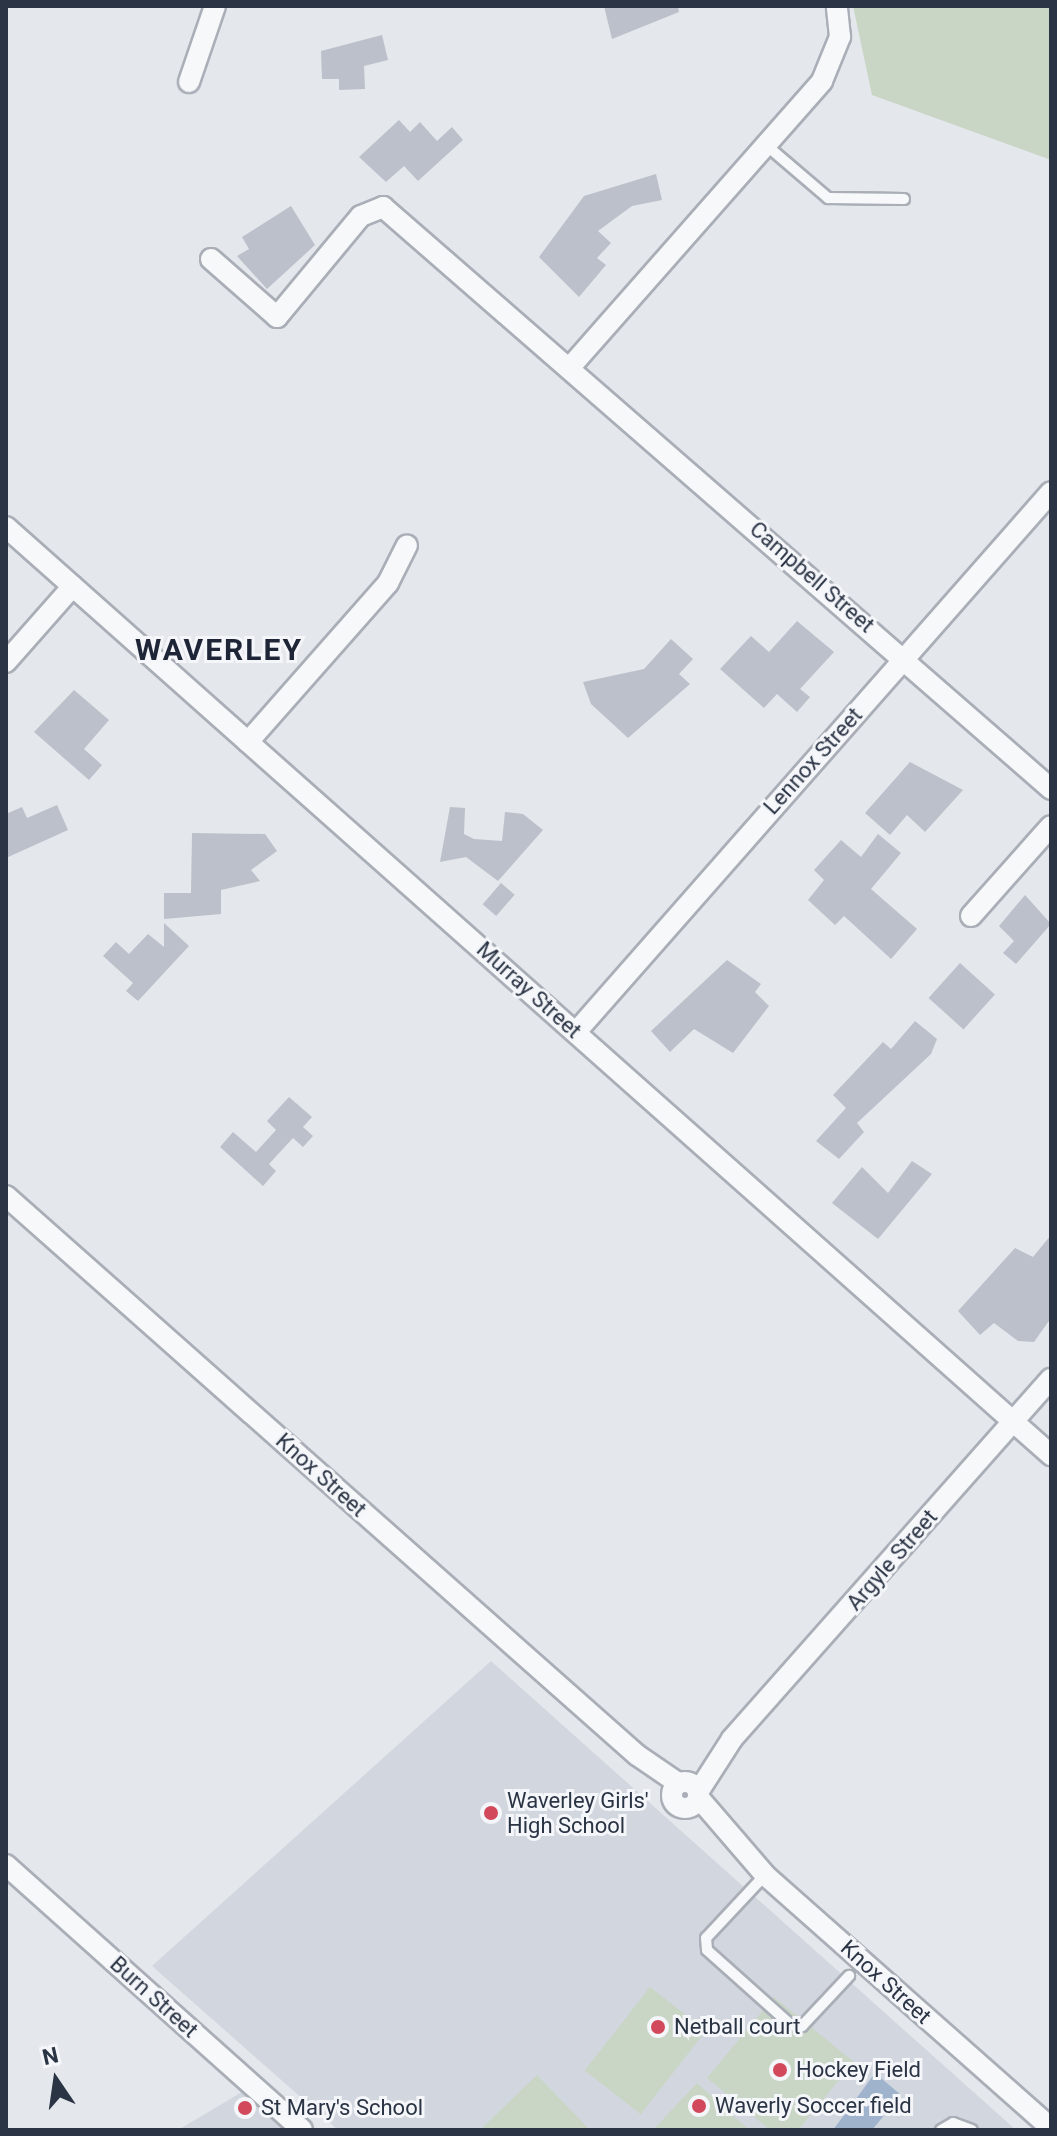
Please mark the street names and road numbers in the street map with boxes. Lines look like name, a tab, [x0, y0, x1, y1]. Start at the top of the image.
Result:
street label: Campbell Street	[744, 516, 880, 638]
street label: Lennox Street	[758, 702, 868, 820]
street label: Murray Street	[471, 936, 587, 1044]
street label: Knox Street	[270, 1428, 372, 1522]
street label: Argyle Street	[841, 1504, 943, 1616]
street label: Knox Street	[835, 1935, 937, 2029]
street label: Burn Street	[105, 1951, 203, 2043]

